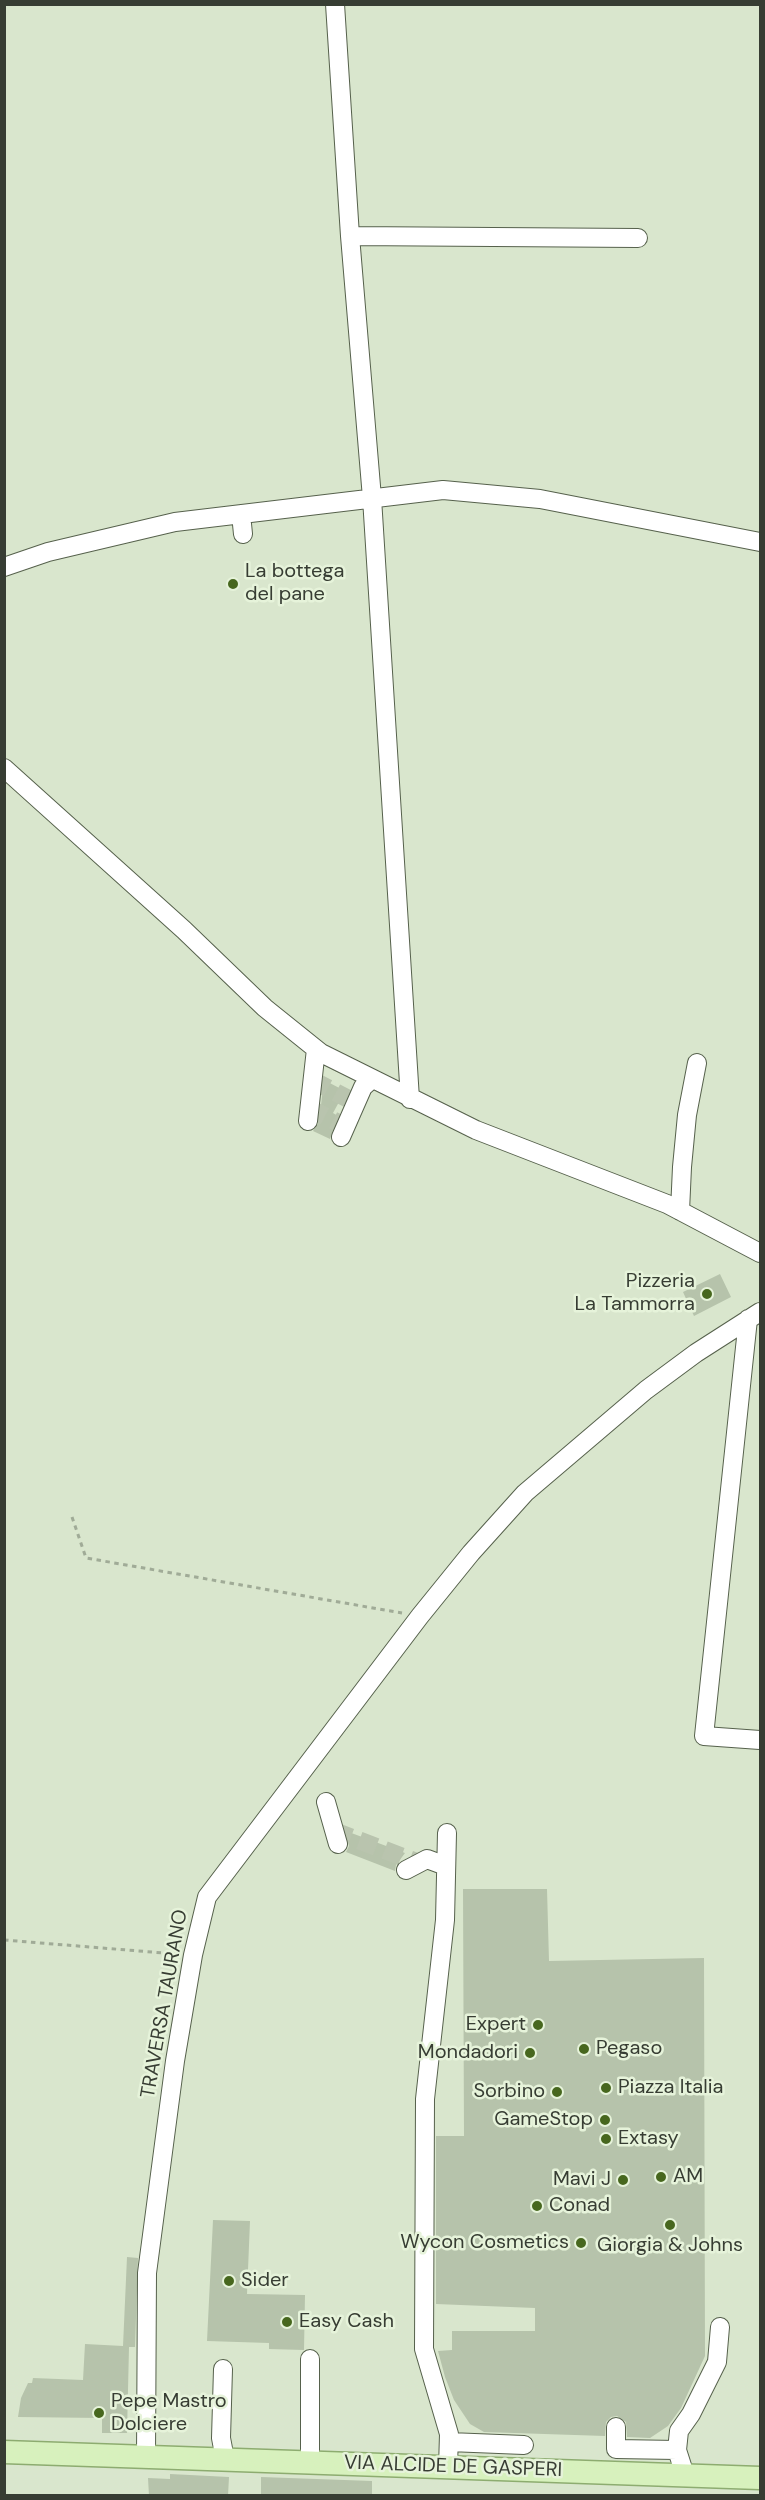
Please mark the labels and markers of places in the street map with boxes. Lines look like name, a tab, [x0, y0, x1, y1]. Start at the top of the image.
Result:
place label: La bottega del pane	[245, 560, 344, 607]
marker: La bottega del pane	[226, 577, 240, 591]
place label: Pizzeria La Tammorra	[574, 1270, 695, 1317]
marker: Pizzeria La Tammorra	[700, 1287, 714, 1301]
place label: Expert	[466, 2013, 526, 2037]
marker: Expert	[531, 2018, 545, 2032]
place label: Pegaso	[596, 2037, 662, 2061]
place label: Mondadori	[418, 2041, 518, 2065]
marker: Pegaso	[577, 2042, 591, 2056]
marker: Mondadori	[523, 2046, 537, 2060]
place label: Piazza Italia	[618, 2076, 723, 2100]
place label: Sorbino	[473, 2080, 545, 2104]
marker: Piazza Italia	[599, 2081, 613, 2095]
marker: Sorbino	[550, 2085, 564, 2099]
place label: GameStop	[494, 2108, 593, 2132]
marker: GameStop	[598, 2113, 612, 2127]
place label: Extasy	[618, 2127, 679, 2151]
marker: Extasy	[599, 2132, 613, 2146]
place label: AM	[673, 2165, 703, 2189]
place label: Mavi J	[553, 2168, 611, 2192]
marker: AM	[654, 2170, 668, 2184]
marker: Mavi J	[616, 2173, 630, 2187]
place label: Conad	[549, 2194, 610, 2218]
marker: Conad	[530, 2199, 544, 2213]
marker: Giorgia & Johns	[663, 2218, 677, 2232]
place label: Wycon Cosmetics	[400, 2231, 569, 2255]
place label: Giorgia & Johns	[597, 2234, 743, 2258]
marker: Wycon Cosmetics	[574, 2236, 588, 2250]
place label: Sider	[241, 2269, 289, 2293]
marker: Sider	[222, 2274, 236, 2288]
place label: Easy Cash	[299, 2310, 394, 2334]
marker: Easy Cash	[280, 2315, 294, 2329]
place label: Pepe Mastro Dolciere	[111, 2390, 227, 2437]
marker: Pepe Mastro Dolciere	[92, 2406, 106, 2420]

